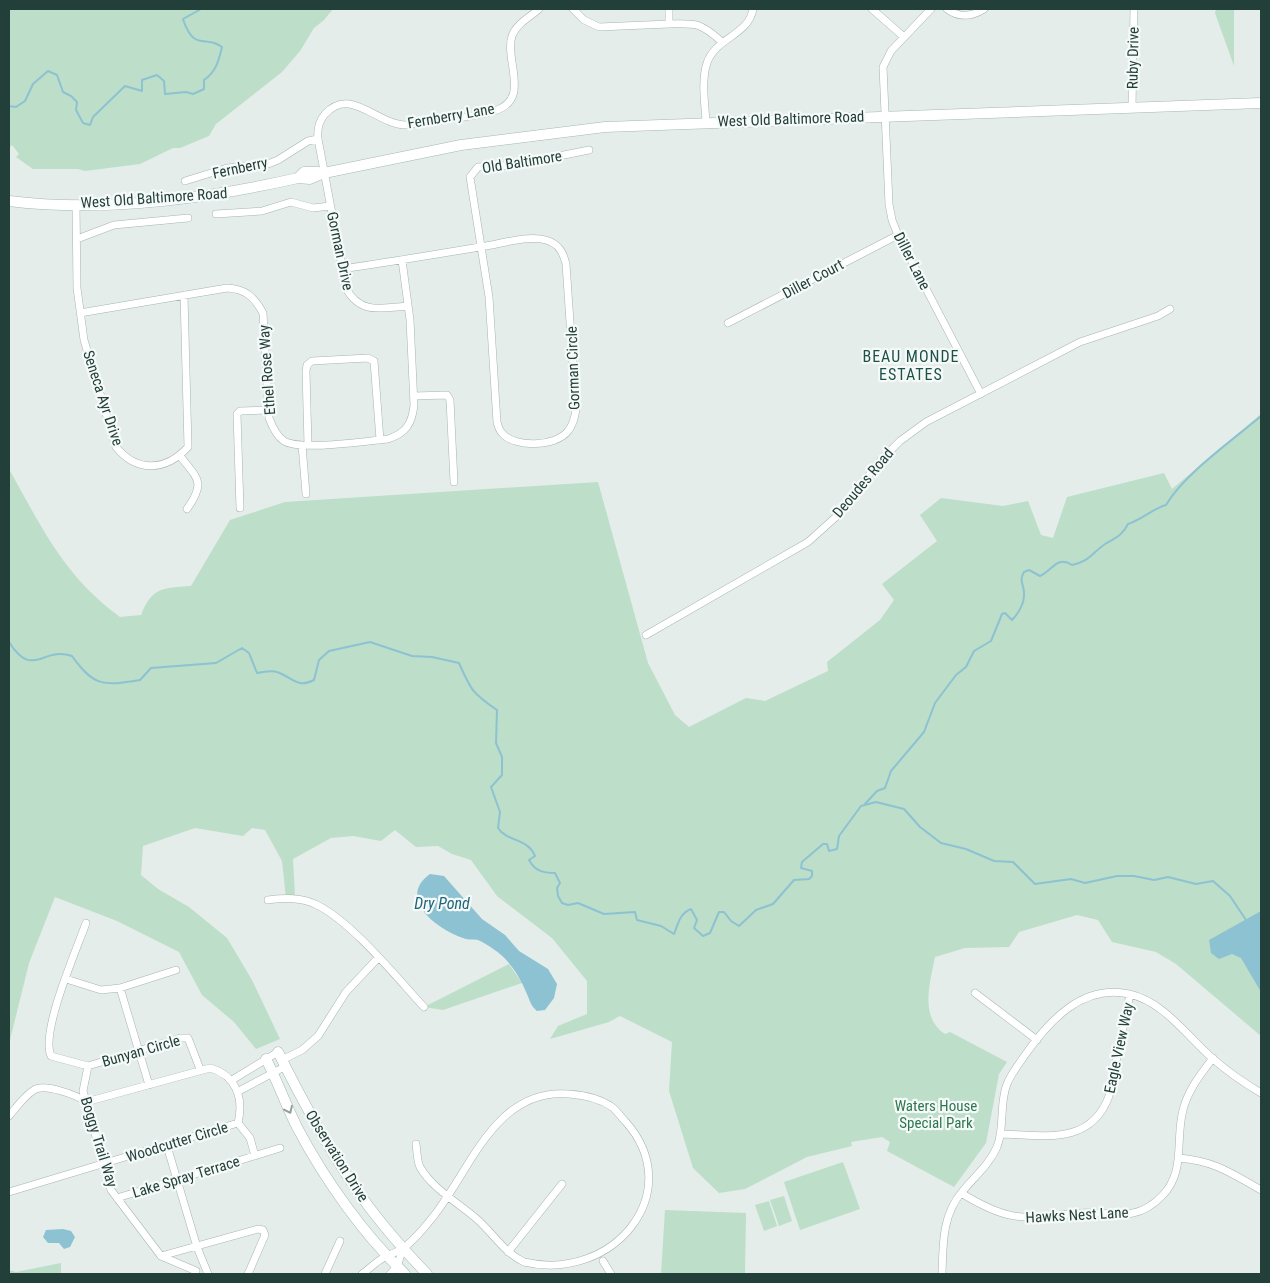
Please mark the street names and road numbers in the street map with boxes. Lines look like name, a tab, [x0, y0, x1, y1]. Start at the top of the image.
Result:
street label: Ruby Drive	[1123, 27, 1143, 89]
street label: Fernberry Lane	[406, 100, 496, 132]
street label: West Old Baltimore Road	[717, 107, 865, 131]
street label: Old Baltimore	[481, 147, 563, 177]
street label: Fernberry	[211, 153, 269, 183]
street label: West Old Baltimore Road	[80, 184, 228, 212]
street label: Gorman Drive	[323, 210, 357, 292]
street label: Diller Lane	[890, 229, 934, 293]
street label: Diller Court	[779, 255, 847, 303]
street label: Ethel Rose Way	[255, 324, 279, 416]
street label: Gorman Circle	[563, 326, 583, 410]
street label: Seneca Ayr Drive	[79, 348, 127, 448]
street label: Deoudes Road	[829, 445, 897, 521]
street label: Eagle View Way	[1101, 1001, 1137, 1095]
street label: Bunyan Circle	[100, 1031, 182, 1071]
street label: Boggy Trail Way	[77, 1095, 121, 1189]
street label: Observation Drive	[302, 1107, 372, 1205]
street label: Woodcutter Circle	[124, 1118, 230, 1166]
street label: Lake Spray Terrace	[130, 1152, 242, 1202]
street label: Hawks Nest Lane	[1025, 1203, 1129, 1227]

